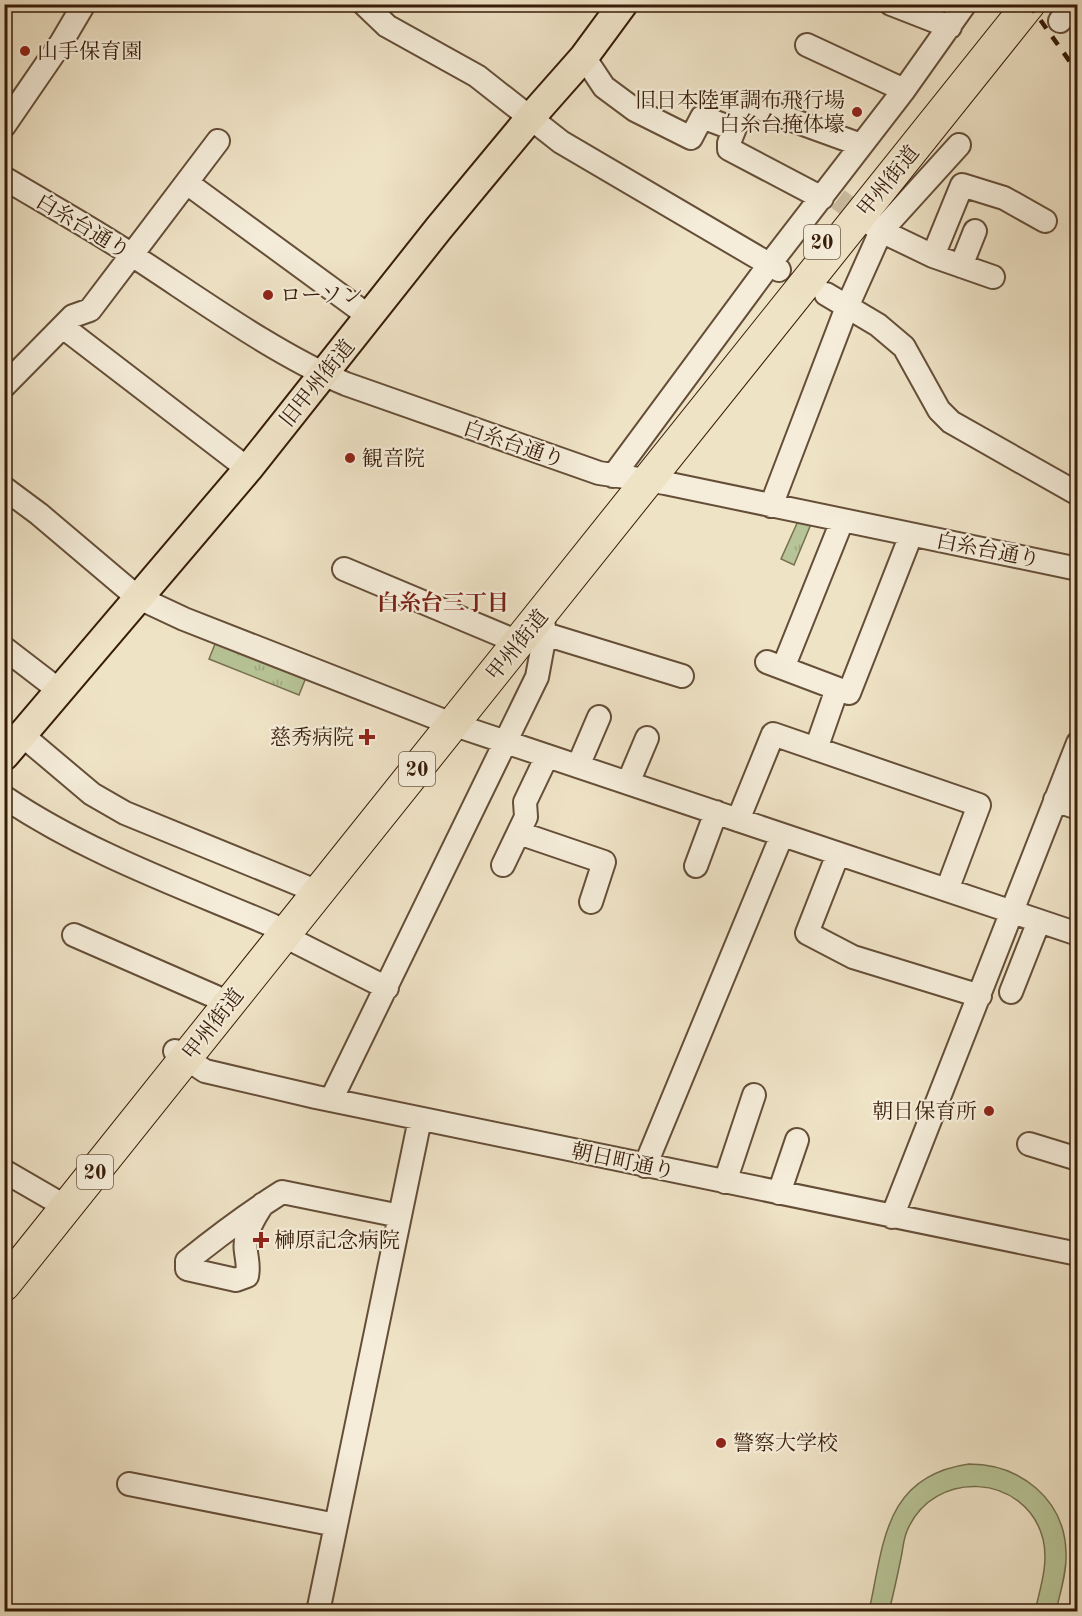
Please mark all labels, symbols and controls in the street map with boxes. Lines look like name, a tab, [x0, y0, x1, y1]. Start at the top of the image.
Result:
place label: 山手保育園	[37, 40, 142, 63]
marker: 山手保育園	[18, 44, 32, 58]
place label: 旧日本陸軍調布飛行場 白糸台掩体壕	[635, 89, 845, 136]
marker: 旧日本陸軍調布飛行場 白糸台掩体壕	[850, 105, 864, 119]
street label: 甲州街道	[853, 141, 924, 221]
street label: 白糸台通り	[32, 190, 134, 263]
road number: 20	[804, 225, 840, 259]
place label: ローソン	[280, 286, 363, 307]
marker: ローソン	[261, 288, 275, 302]
street label: 旧甲州街道	[275, 335, 359, 431]
street label: 白糸台通り	[460, 417, 567, 472]
place label: 観音院	[362, 447, 425, 470]
marker: 観音院	[343, 451, 357, 465]
street label: 白糸台通り	[934, 529, 1042, 572]
district label: 白糸台三丁目	[377, 590, 509, 615]
street label: 甲州街道	[482, 605, 553, 685]
place label: 慈秀病院	[270, 726, 354, 749]
marker: 慈秀病院	[358, 728, 376, 746]
road number: 20	[399, 752, 435, 786]
street label: 甲州街道	[178, 984, 248, 1064]
place label: 朝日保育所	[872, 1100, 977, 1123]
marker: 朝日保育所	[982, 1104, 996, 1118]
street label: 朝日町通り	[569, 1139, 677, 1184]
road number: 20	[77, 1155, 113, 1189]
place label: 榊原記念病院	[274, 1228, 400, 1252]
marker: 榊原記念病院	[252, 1231, 270, 1249]
place label: 警察大学校	[733, 1432, 838, 1455]
marker: 警察大学校	[714, 1436, 728, 1450]

